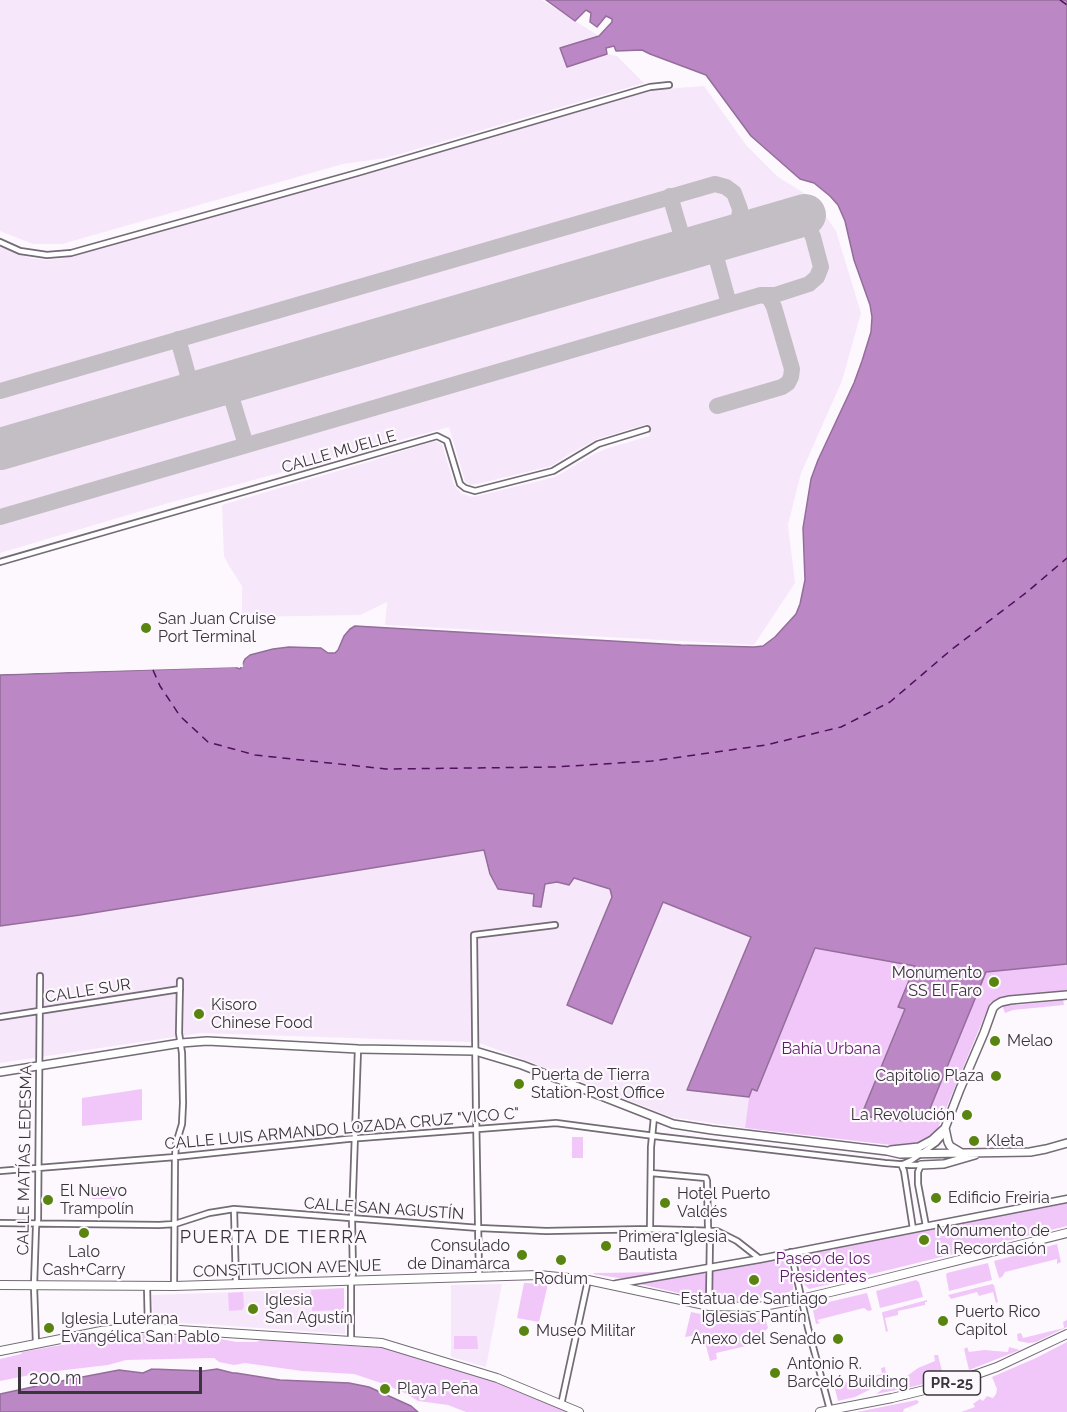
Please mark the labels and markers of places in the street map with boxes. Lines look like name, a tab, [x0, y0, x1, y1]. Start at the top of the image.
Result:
place label: San Juan Cruise Port Terminal	[158, 609, 276, 647]
marker: San Juan Cruise Port Terminal	[139, 621, 153, 635]
place label: Monumento SS El Faro	[892, 963, 982, 1001]
marker: Monumento SS El Faro	[987, 975, 1001, 989]
place label: Kisoro Chinese Food	[211, 995, 313, 1033]
marker: Kisoro Chinese Food	[192, 1007, 206, 1021]
place label: Melao	[1007, 1031, 1053, 1051]
marker: Melao	[988, 1034, 1002, 1048]
place label: Puerta de Tierra Station Post Office	[531, 1065, 665, 1103]
place label: Capitolio Plaza	[875, 1066, 984, 1086]
marker: Capitolio Plaza	[989, 1069, 1003, 1083]
marker: Puerta de Tierra Station Post Office	[512, 1077, 526, 1091]
place label: La Revolución	[851, 1105, 955, 1125]
marker: La Revolución	[960, 1108, 974, 1122]
place label: Kleta	[986, 1131, 1024, 1151]
marker: Kleta	[967, 1134, 981, 1148]
place label: El Nuevo Trampolín	[60, 1181, 134, 1219]
place label: Hotel Puerto Valdés	[677, 1184, 770, 1222]
place label: Edificio Freiria	[948, 1188, 1050, 1208]
marker: Edificio Freiria	[929, 1191, 943, 1205]
marker: El Nuevo Trampolín	[41, 1193, 55, 1207]
marker: Hotel Puerto Valdés	[658, 1196, 672, 1210]
place label: Monumento de la Recordación	[936, 1221, 1050, 1259]
marker: Lalo Cash+Carry	[77, 1226, 91, 1240]
place label: Primera Iglesia Bautista	[618, 1227, 727, 1265]
marker: Monumento de la Recordación	[917, 1233, 931, 1247]
place label: Consulado de Dinamarca	[407, 1236, 510, 1274]
marker: Primera Iglesia Bautista	[599, 1239, 613, 1253]
place label: Lalo Cash+Carry	[43, 1242, 125, 1280]
marker: Consulado de Dinamarca	[515, 1248, 529, 1262]
marker: Rodum	[554, 1253, 568, 1267]
place label: Rodum	[534, 1269, 588, 1289]
marker: Estatua de Santiago Iglesias Pantín	[747, 1273, 761, 1287]
place label: Estatua de Santiago Iglesias Pantín	[680, 1289, 828, 1327]
place label: Iglesia San Agustín	[265, 1290, 353, 1328]
marker: Iglesia San Agustín	[246, 1302, 260, 1316]
place label: Puerto Rico Capitol	[955, 1302, 1040, 1340]
place label: Iglesia Luterana Evangélica San Pablo	[61, 1309, 220, 1347]
marker: Puerto Rico Capitol	[936, 1314, 950, 1328]
marker: Iglesia Luterana Evangélica San Pablo	[42, 1321, 56, 1335]
place label: Museo Militar	[536, 1321, 635, 1341]
marker: Museo Militar	[517, 1324, 531, 1338]
place label: Anexo del Senado	[691, 1329, 826, 1349]
marker: Anexo del Senado	[831, 1332, 845, 1346]
place label: Antonio R. Barceló Building	[787, 1354, 908, 1392]
marker: Antonio R. Barceló Building	[768, 1366, 782, 1380]
place label: Playa Peña	[397, 1379, 478, 1399]
marker: Playa Peña	[378, 1382, 392, 1396]

